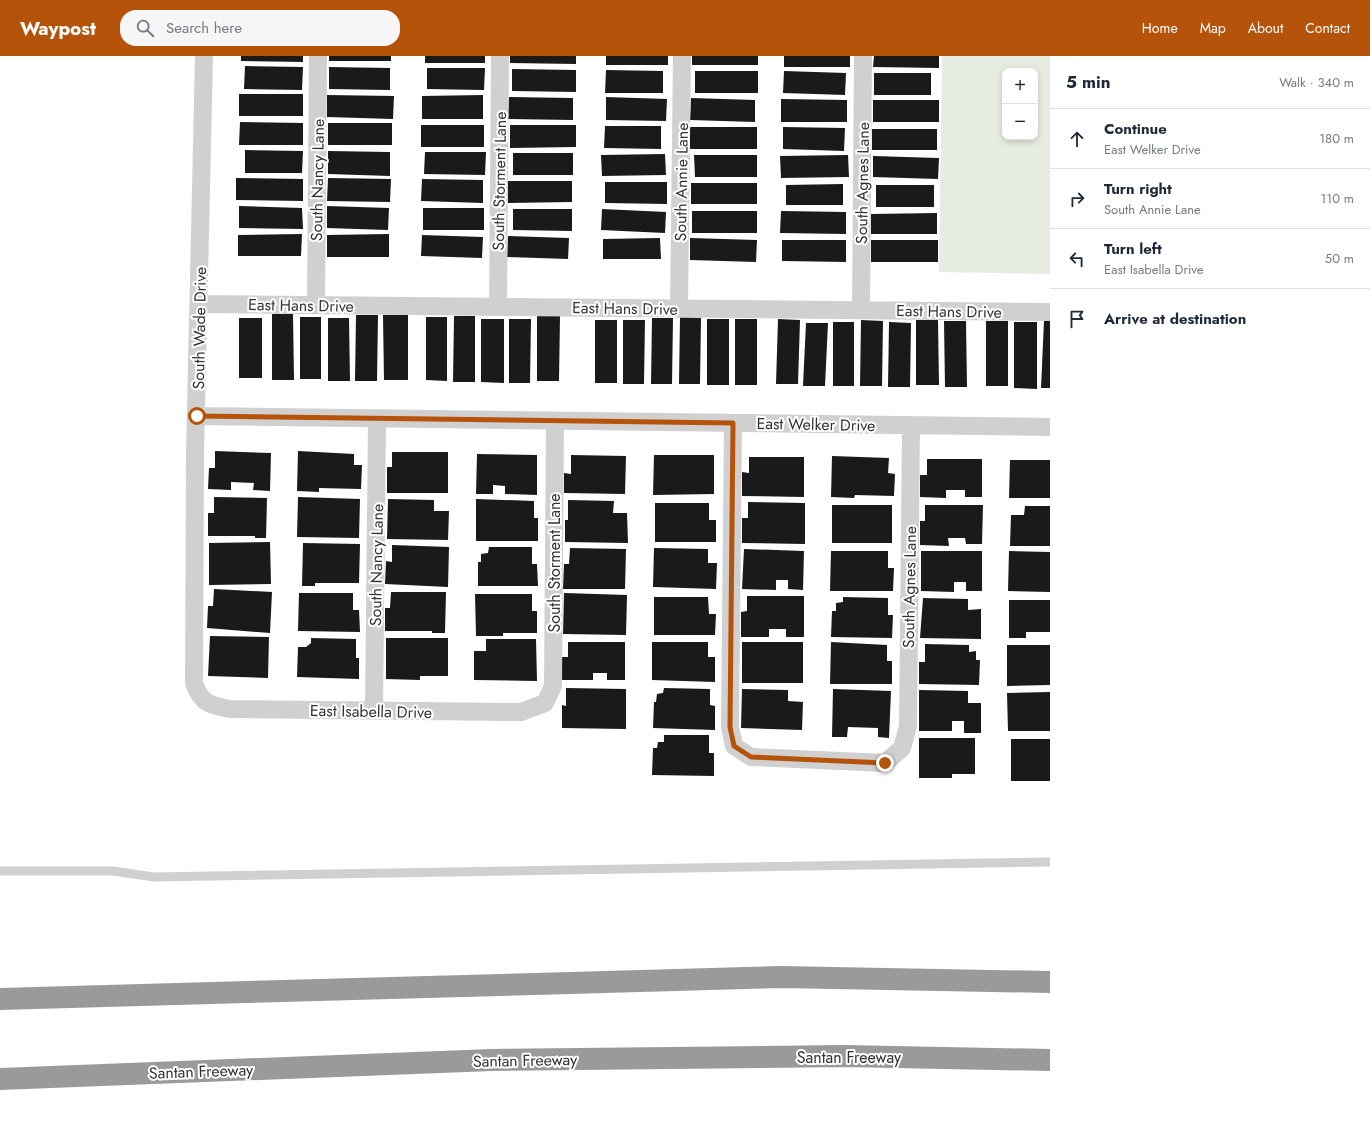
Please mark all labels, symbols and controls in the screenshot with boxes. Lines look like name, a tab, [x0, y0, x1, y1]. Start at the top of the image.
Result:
search box	[120, 10, 400, 46]
text: Waypost	[20, 15, 96, 42]
icon: search	[134, 17, 156, 39]
text: Search here	[166, 17, 242, 39]
text: Home	[1142, 18, 1178, 38]
text: Map	[1200, 18, 1226, 38]
text: About	[1248, 18, 1283, 38]
text: Contact	[1305, 18, 1350, 38]
map controls	[1002, 68, 1038, 140]
button: +	[1002, 68, 1038, 104]
text: 5 min	[1066, 70, 1110, 94]
text: Walk · 340 m	[1279, 73, 1354, 92]
button: −	[1002, 104, 1038, 140]
street label: South Storment Lane	[487, 111, 512, 251]
text: Continue	[1104, 118, 1167, 140]
street label: South Nancy Lane	[305, 119, 330, 241]
street label: South Annie Lane	[669, 122, 694, 242]
street label: South Agnes Lane	[850, 122, 875, 244]
icon: ahead	[1066, 128, 1088, 150]
text: 180 m	[1319, 129, 1354, 148]
text: East Welker Drive	[1104, 140, 1201, 159]
text: Turn right	[1104, 178, 1172, 200]
icon: right	[1066, 188, 1088, 210]
text: 110 m	[1320, 189, 1354, 208]
text: South Annie Lane	[1104, 200, 1201, 219]
text: Turn left	[1104, 238, 1162, 260]
icon: left	[1066, 248, 1088, 270]
text: 50 m	[1325, 249, 1354, 268]
text: East Isabella Drive	[1104, 260, 1203, 279]
street label: South Wade Drive	[187, 267, 212, 390]
street label: East Hans Drive	[248, 293, 354, 318]
street label: East Hans Drive	[572, 296, 678, 321]
street label: East Hans Drive	[896, 299, 1002, 324]
icon: arrive	[1066, 308, 1088, 330]
text: Arrive at destination	[1104, 308, 1246, 330]
route start	[188, 407, 206, 425]
street label: East Welker Drive	[756, 412, 876, 437]
street label: South Storment Lane	[543, 493, 566, 633]
street label: South Nancy Lane	[364, 504, 389, 626]
street label: South Agnes Lane	[897, 526, 922, 648]
street label: East Isabella Drive	[310, 699, 432, 724]
route end	[876, 754, 894, 772]
street label: Santan Freeway	[797, 1046, 902, 1069]
street label: Santan Freeway	[473, 1048, 578, 1073]
street label: Santan Freeway	[148, 1058, 254, 1085]

